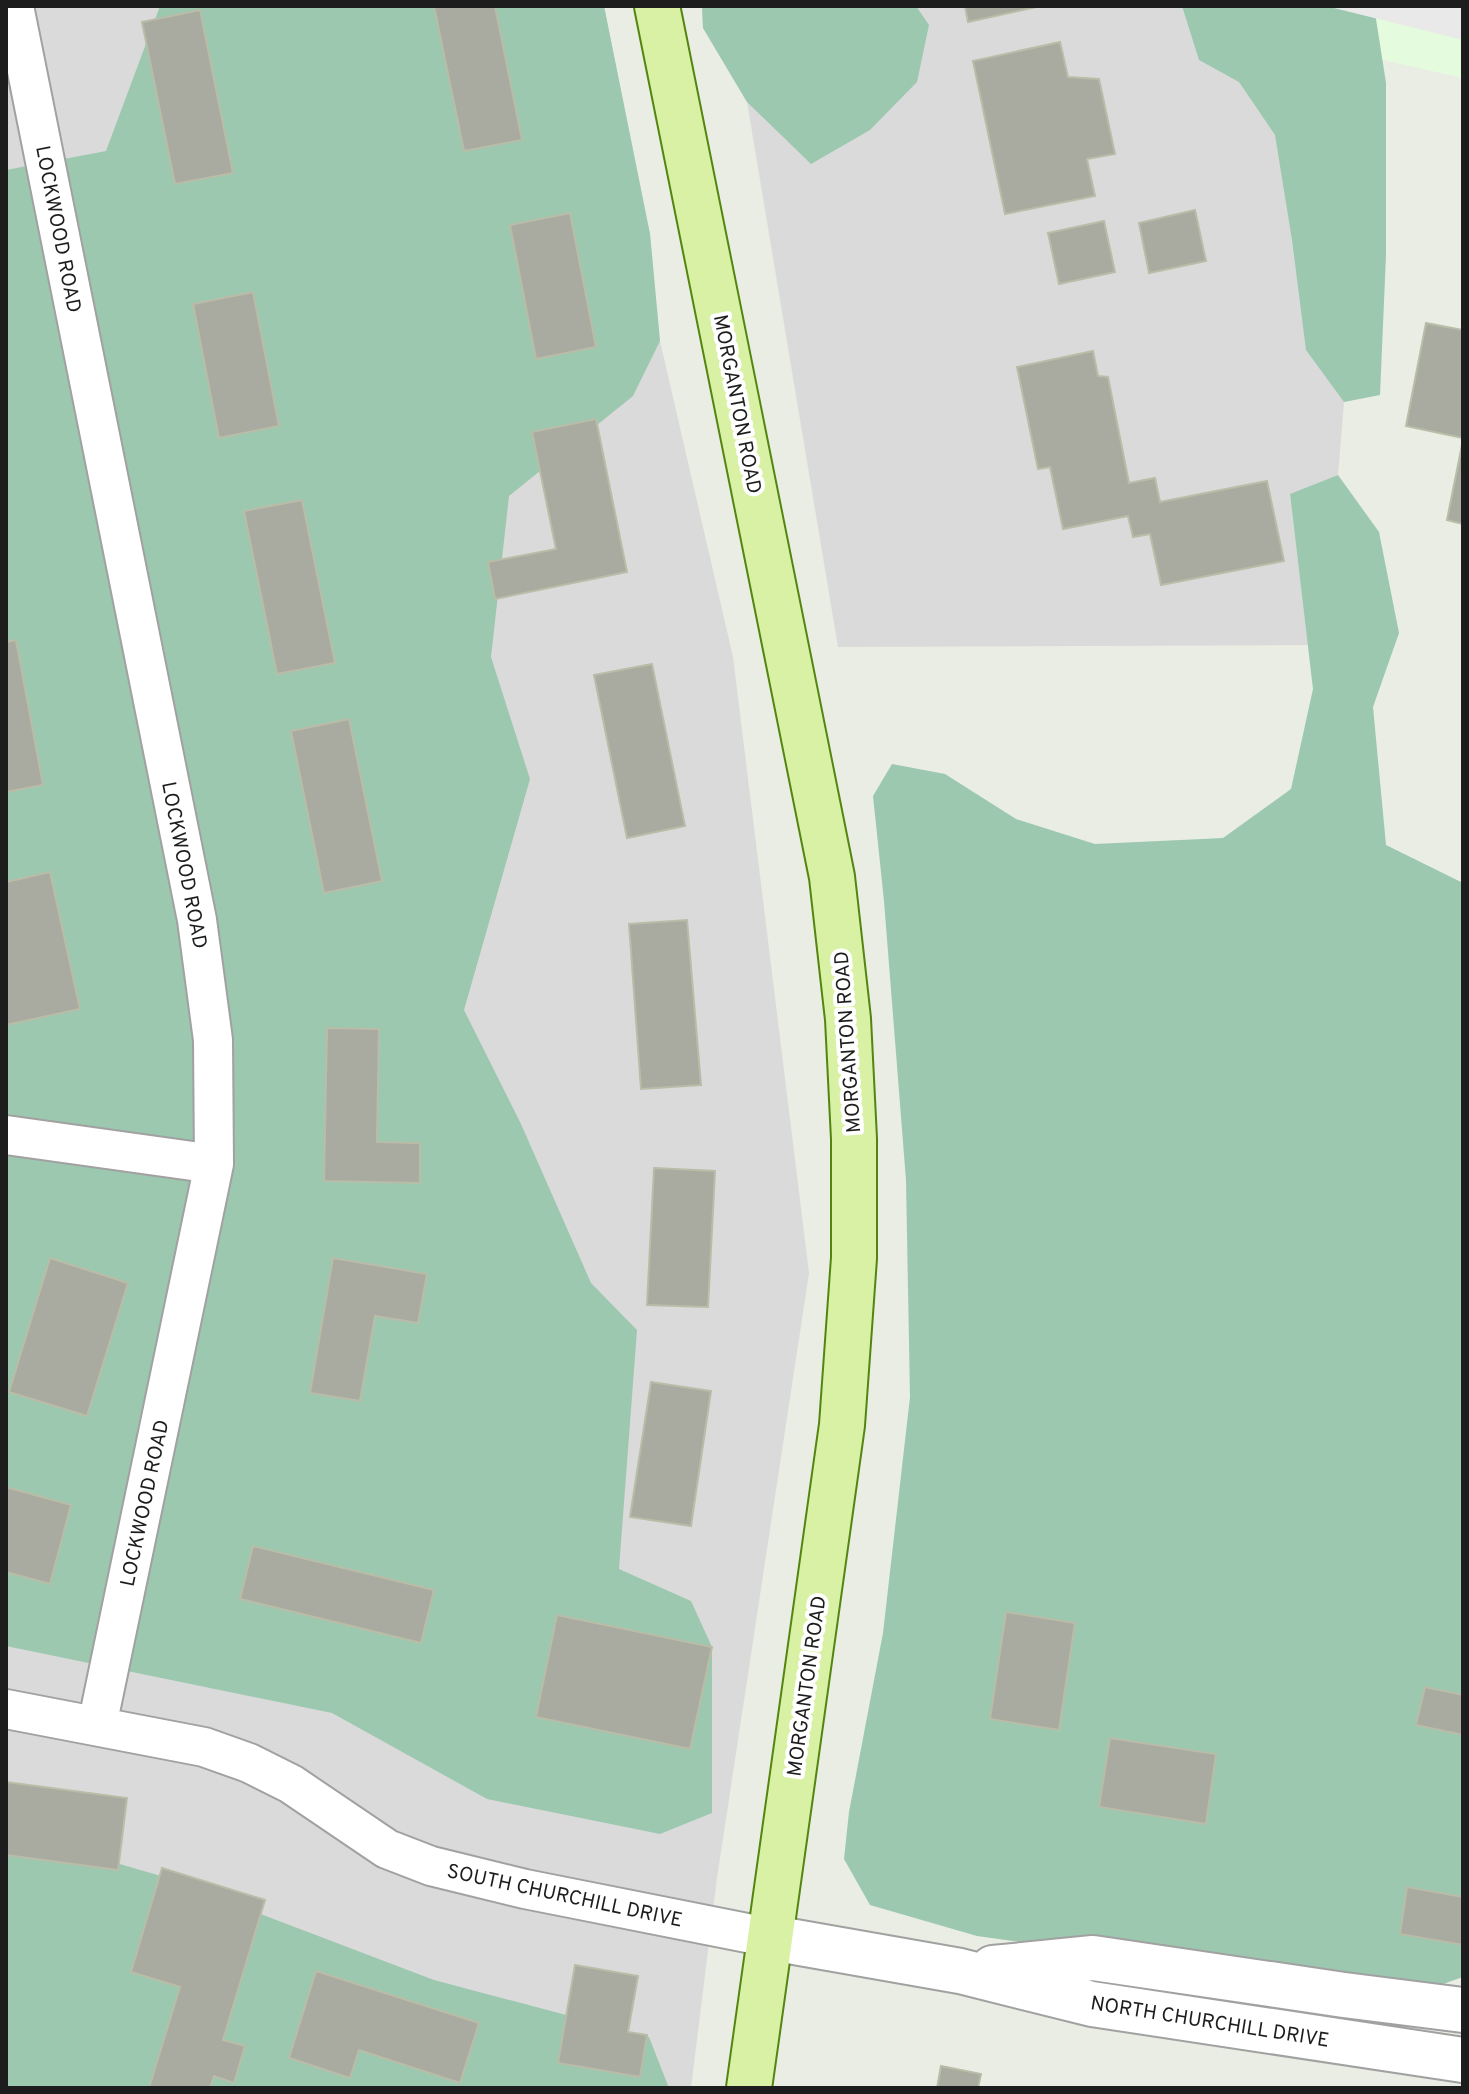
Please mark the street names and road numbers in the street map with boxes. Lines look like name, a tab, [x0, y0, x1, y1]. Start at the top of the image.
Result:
street label: LOCKWOOD ROAD	[28, 144, 86, 315]
street label: MORGANTON ROAD	[706, 312, 766, 496]
street label: LOCKWOOD ROAD	[154, 780, 212, 951]
street label: MORGANTON ROAD	[830, 950, 868, 1134]
street label: LOCKWOOD ROAD	[116, 1418, 176, 1589]
street label: MORGANTON ROAD	[782, 1594, 834, 1778]
street label: SOUTH CHURCHILL DRIVE	[444, 1859, 685, 1935]
street label: NORTH CHURCHILL DRIVE	[1088, 1991, 1331, 2055]

